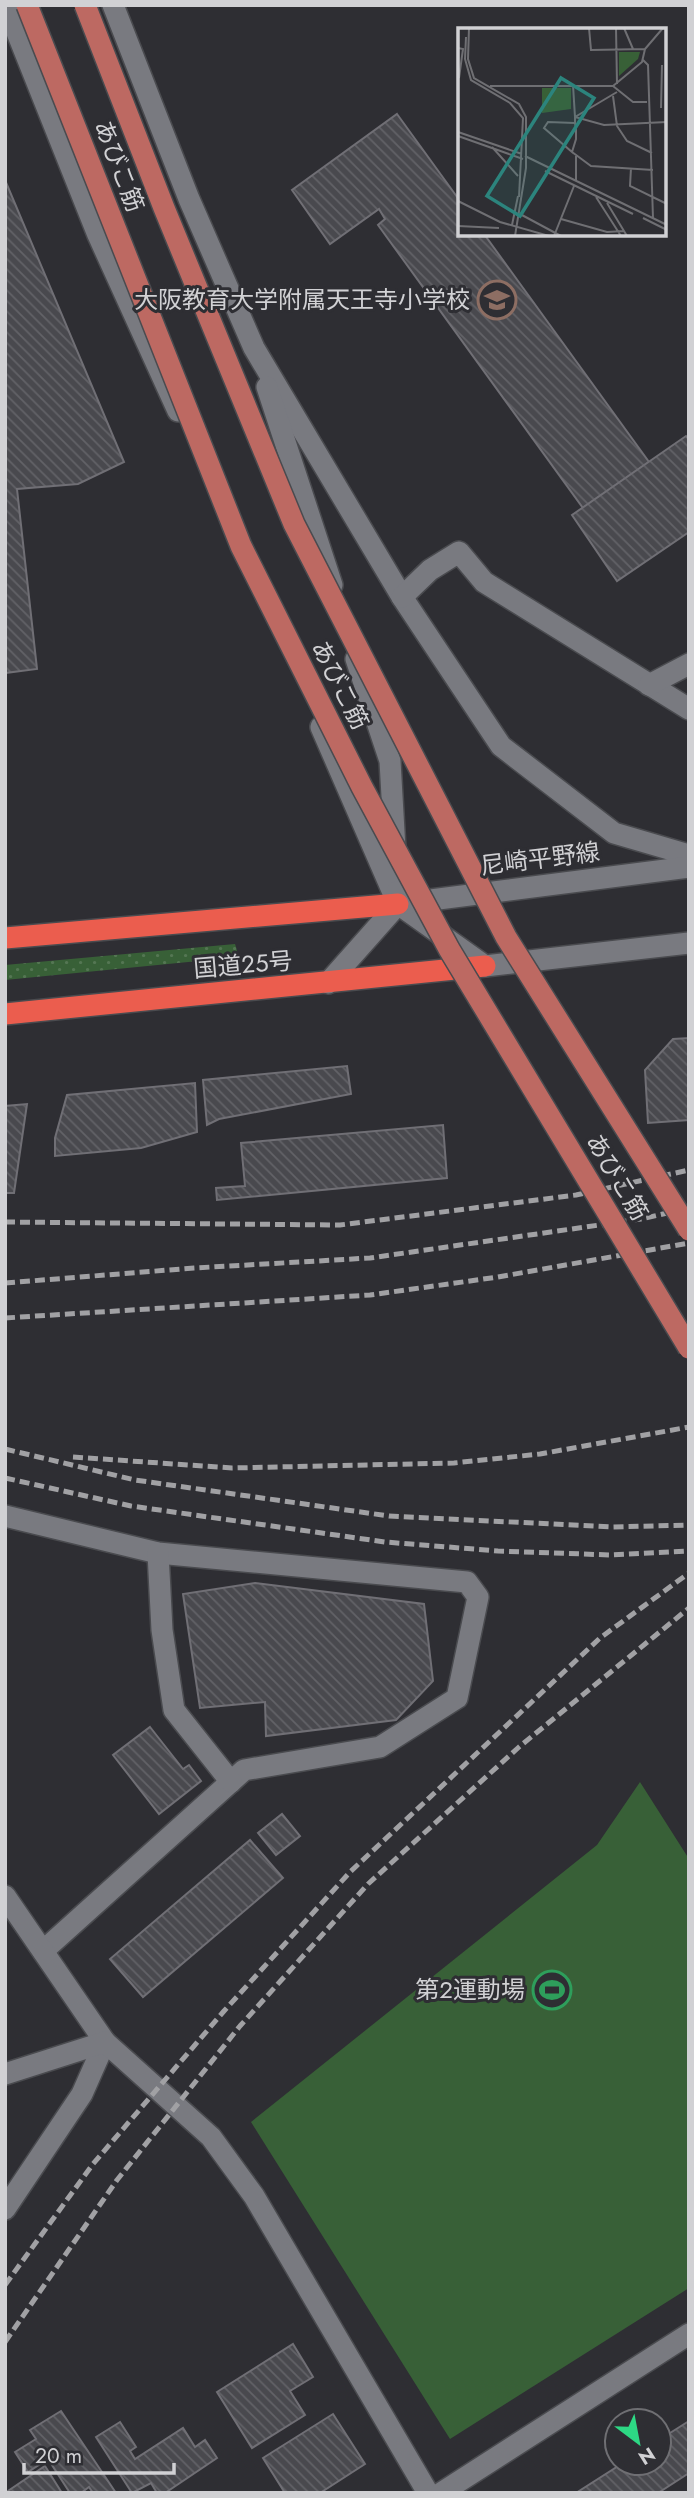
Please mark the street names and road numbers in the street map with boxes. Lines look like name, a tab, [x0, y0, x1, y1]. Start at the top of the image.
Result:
street label: あびこ筋	[86, 115, 153, 217]
street label: あびこ筋	[303, 634, 378, 735]
street label: 尼崎平野線	[478, 834, 602, 883]
street label: 国道25号	[192, 943, 294, 986]
street label: あびこ筋	[578, 1127, 657, 1227]

